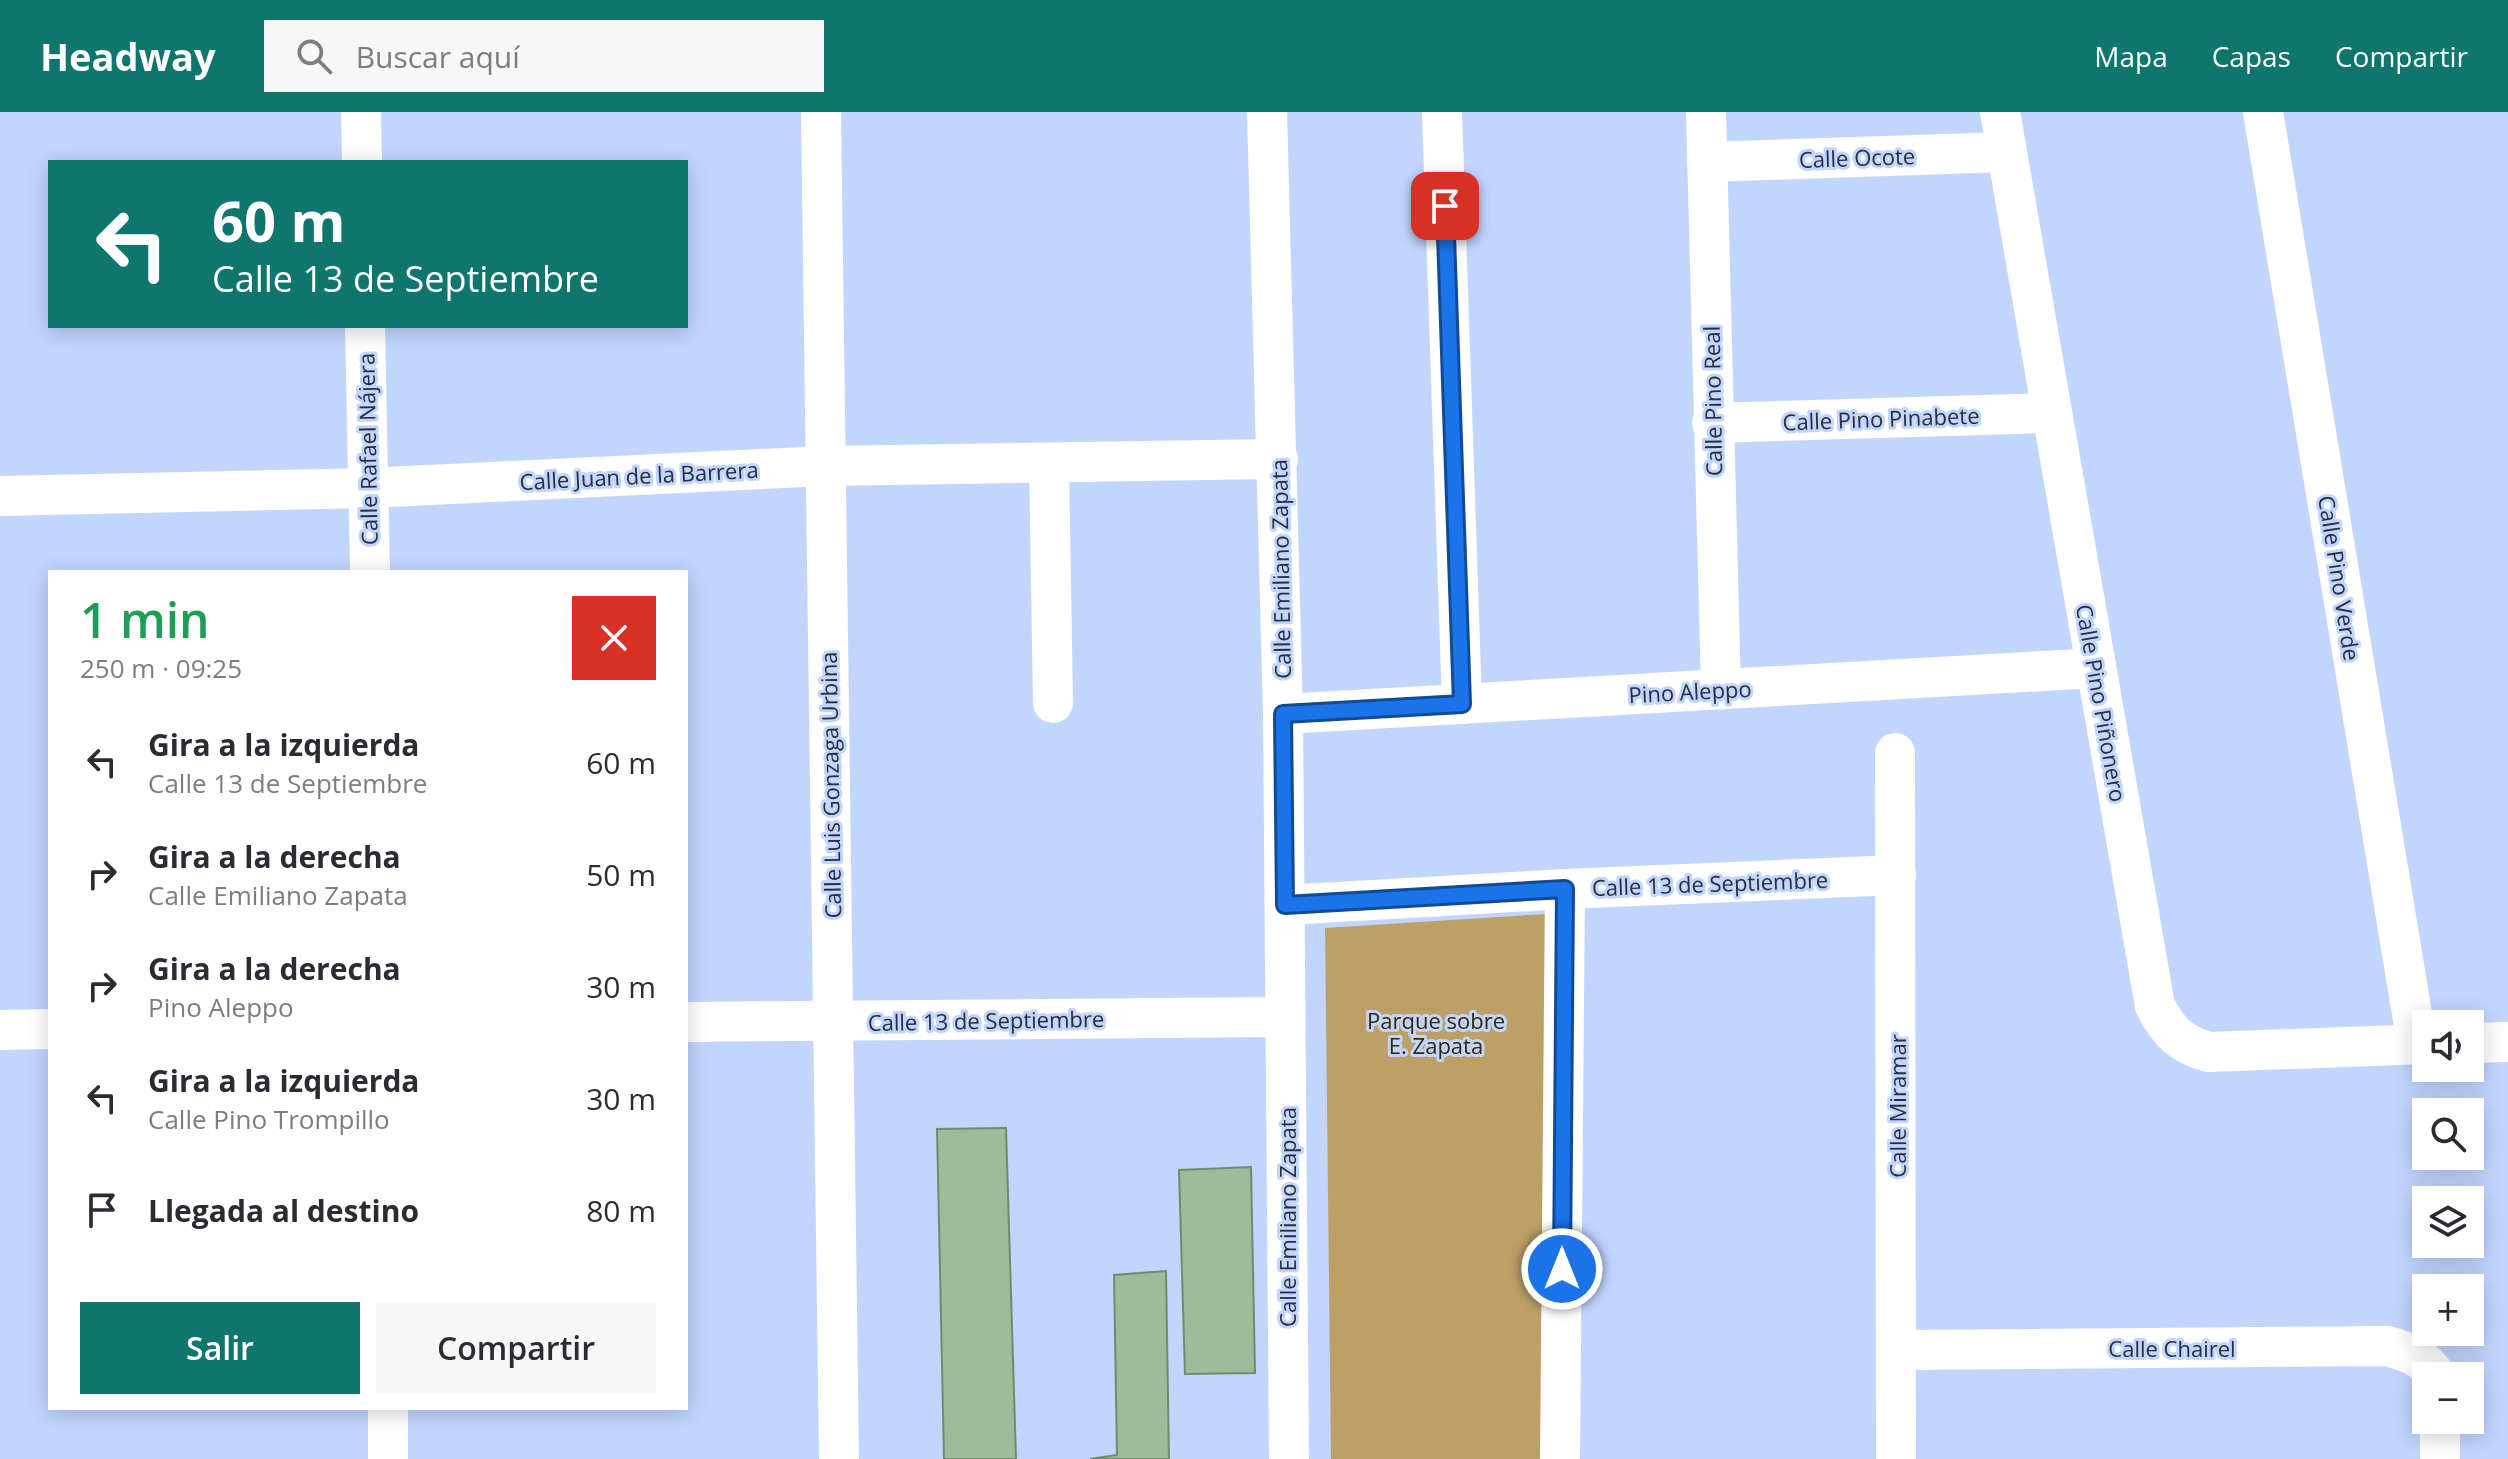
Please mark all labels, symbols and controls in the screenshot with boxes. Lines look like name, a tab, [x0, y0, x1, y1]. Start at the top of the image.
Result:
search box	[264, 20, 824, 92]
text: Headway	[40, 30, 216, 82]
icon: search	[292, 34, 336, 78]
text: Buscar aquí	[356, 36, 520, 77]
text: Mapa	[2094, 37, 2168, 75]
text: Capas	[2212, 37, 2291, 75]
text: Compartir	[2335, 37, 2468, 75]
street label: Calle Ocote	[1798, 140, 1916, 174]
pin	[1411, 172, 1479, 240]
text: 60 m	[212, 182, 346, 258]
icon: arrive	[1423, 184, 1467, 228]
icon: left	[80, 192, 184, 296]
text: Calle 13 de Septiembre	[212, 254, 599, 303]
street label: Calle Pino Real	[1696, 326, 1728, 476]
street label: Calle Rafael Nájera	[350, 353, 384, 545]
street label: Calle Pino Pinabete	[1782, 400, 1980, 436]
street label: Calle Juan de la Barrera	[519, 454, 759, 496]
street label: Calle Emiliano Zapata	[1263, 459, 1297, 679]
street label: Calle Pino Verde	[2312, 493, 2368, 663]
text: 1 min	[80, 587, 210, 652]
button: close	[572, 596, 656, 680]
street label: Calle Pino Piñonero	[2070, 602, 2134, 804]
text: 250 m · 09:25	[80, 650, 242, 686]
street label: Calle Luis Gonzaga Urbina	[813, 651, 847, 919]
street label: Pino Aleppo	[1628, 673, 1752, 709]
text: Gira a la izquierda	[148, 724, 420, 765]
icon: left	[80, 740, 124, 784]
text: 60 m	[586, 742, 656, 783]
text: Calle 13 de Septiembre	[148, 765, 427, 801]
text: Gira a la derecha	[148, 836, 401, 877]
icon: right	[80, 852, 124, 896]
text: 50 m	[586, 854, 656, 895]
street label: Calle 13 de Septiembre	[1591, 864, 1829, 902]
text: Calle Emiliano Zapata	[148, 877, 408, 913]
text: Gira a la derecha	[148, 948, 401, 989]
icon: right	[80, 964, 124, 1008]
text: 30 m	[586, 966, 656, 1007]
text: Pino Aleppo	[148, 989, 294, 1025]
street label: Calle 13 de Septiembre	[868, 1003, 1104, 1037]
park label: Parque sobre E. Zapata	[1367, 1005, 1505, 1060]
map controls	[2412, 1010, 2484, 1434]
button: sound	[2412, 1010, 2484, 1082]
street label: Calle Miramar	[1882, 1034, 1912, 1178]
text: Gira a la izquierda	[148, 1060, 420, 1101]
icon: left	[80, 1076, 124, 1120]
text: 30 m	[586, 1078, 656, 1119]
button: search	[2412, 1098, 2484, 1170]
text: Calle Pino Trompillo	[148, 1101, 390, 1137]
street label: Calle Emiliano Zapata	[1272, 1107, 1302, 1327]
button: layers	[2412, 1186, 2484, 1258]
icon: arrive	[80, 1188, 124, 1232]
text: Llegada al destino	[148, 1190, 419, 1231]
text: 80 m	[586, 1190, 656, 1231]
position arrow	[1520, 1227, 1604, 1311]
button: +	[2412, 1274, 2484, 1346]
button: Salir	[80, 1302, 360, 1394]
button: Compartir	[376, 1302, 656, 1394]
street label: Calle Chairel	[2108, 1333, 2236, 1363]
button: −	[2412, 1362, 2484, 1434]

